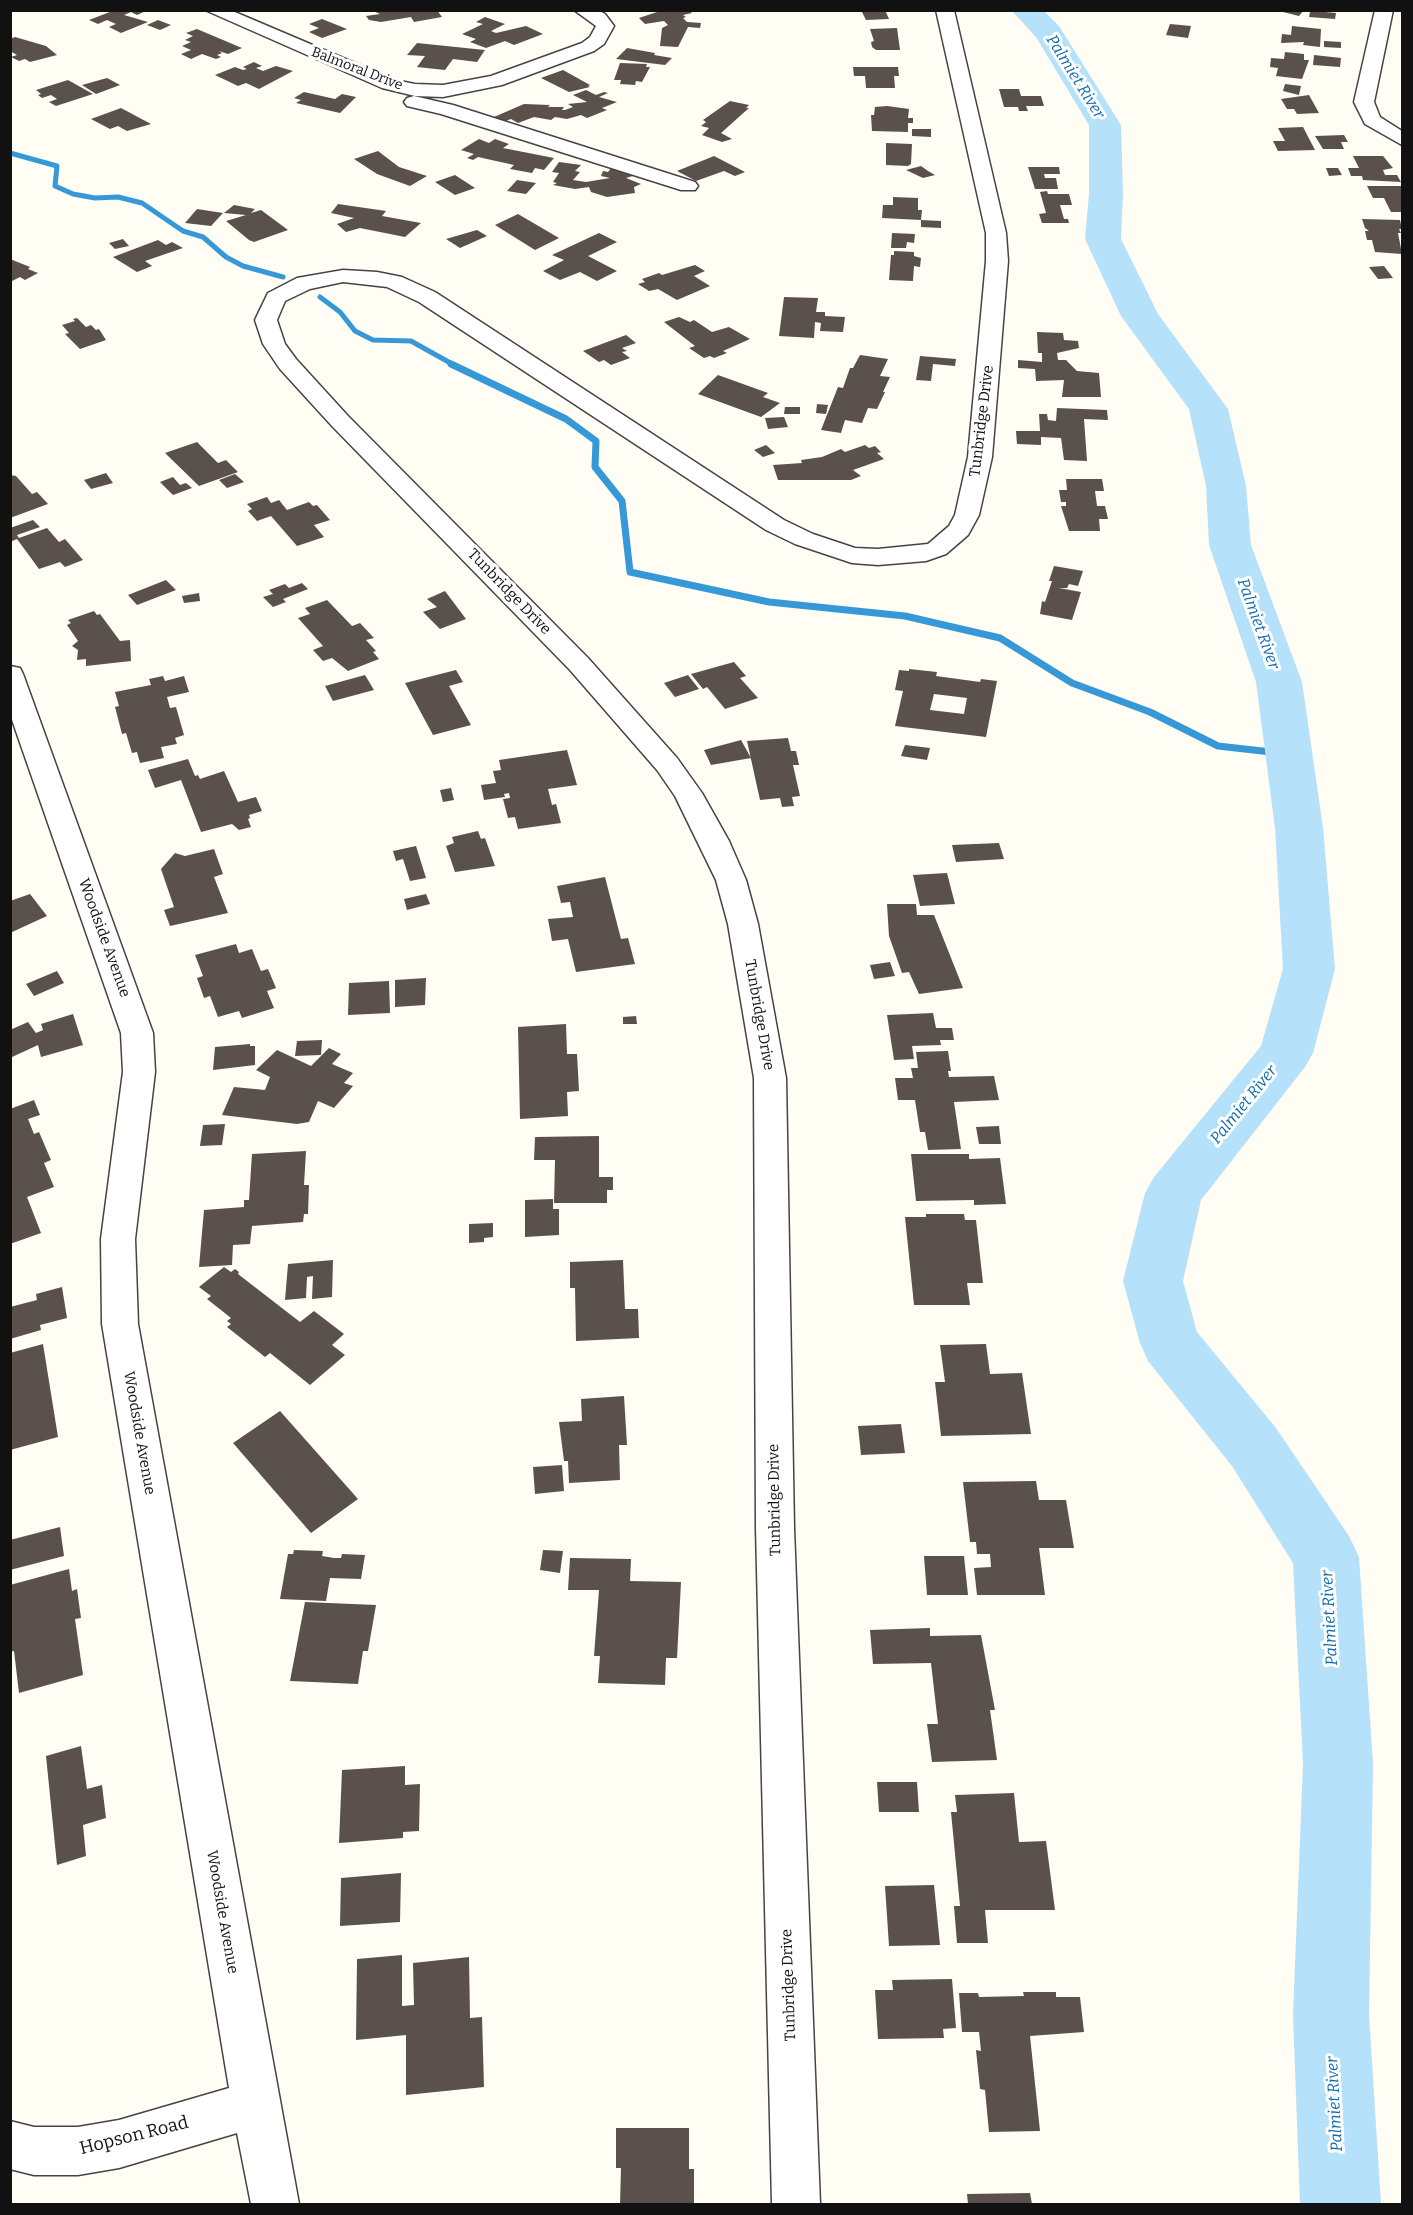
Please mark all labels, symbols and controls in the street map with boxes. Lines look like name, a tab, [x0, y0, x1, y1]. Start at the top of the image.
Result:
water label: Palmiet River	[1042, 32, 1108, 122]
street label: Balmoral Drive	[309, 44, 405, 94]
street label: Tunbridge Drive	[966, 364, 998, 478]
street label: Tunbridge Drive	[464, 545, 554, 639]
water label: Palmiet River	[1233, 576, 1283, 672]
street label: Woodside Avenue	[74, 876, 134, 1000]
street label: Tunbridge Drive	[740, 958, 778, 1072]
water label: Palmiet River	[1207, 1062, 1281, 1148]
street label: Woodside Avenue	[119, 1370, 159, 1496]
street label: Tunbridge Drive	[765, 1444, 785, 1556]
water label: Palmiet River	[1318, 1570, 1342, 1666]
street label: Woodside Avenue	[202, 1849, 242, 1975]
street label: Tunbridge Drive	[778, 1929, 800, 2041]
water label: Palmiet River	[1323, 2056, 1347, 2152]
street label: Hopson Road	[77, 2112, 191, 2160]

